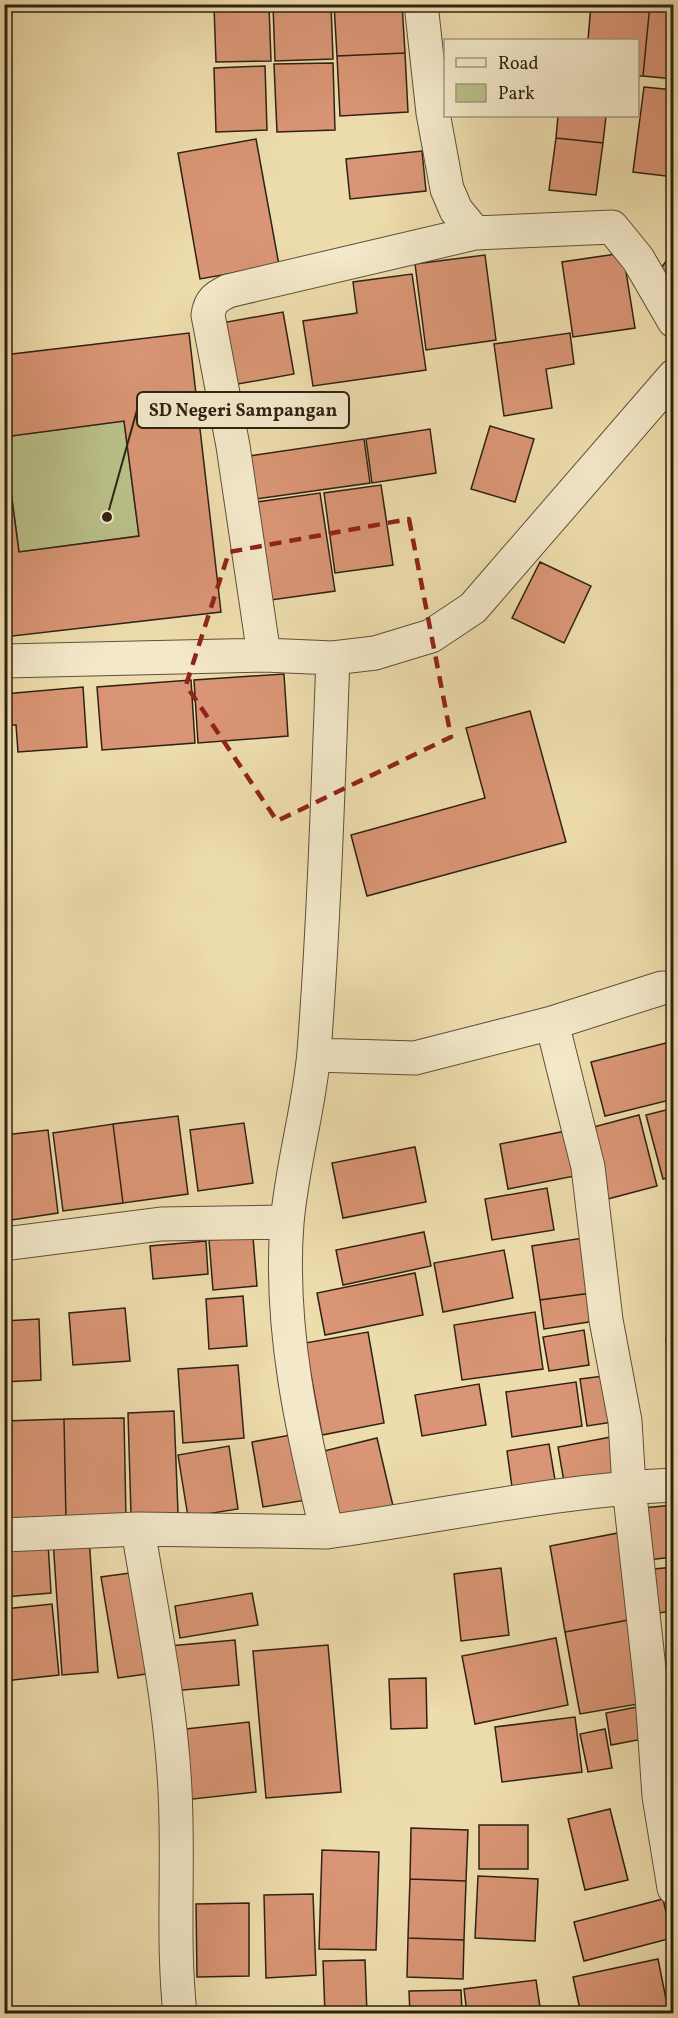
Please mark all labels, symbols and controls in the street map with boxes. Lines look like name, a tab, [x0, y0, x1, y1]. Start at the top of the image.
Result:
legend	[444, 39, 639, 117]
text: Road	[498, 52, 539, 77]
text: Park	[498, 82, 535, 107]
callout: SD Negeri Sampangan	[137, 392, 349, 428]
text: SD Negeri Sampangan	[149, 399, 337, 424]

